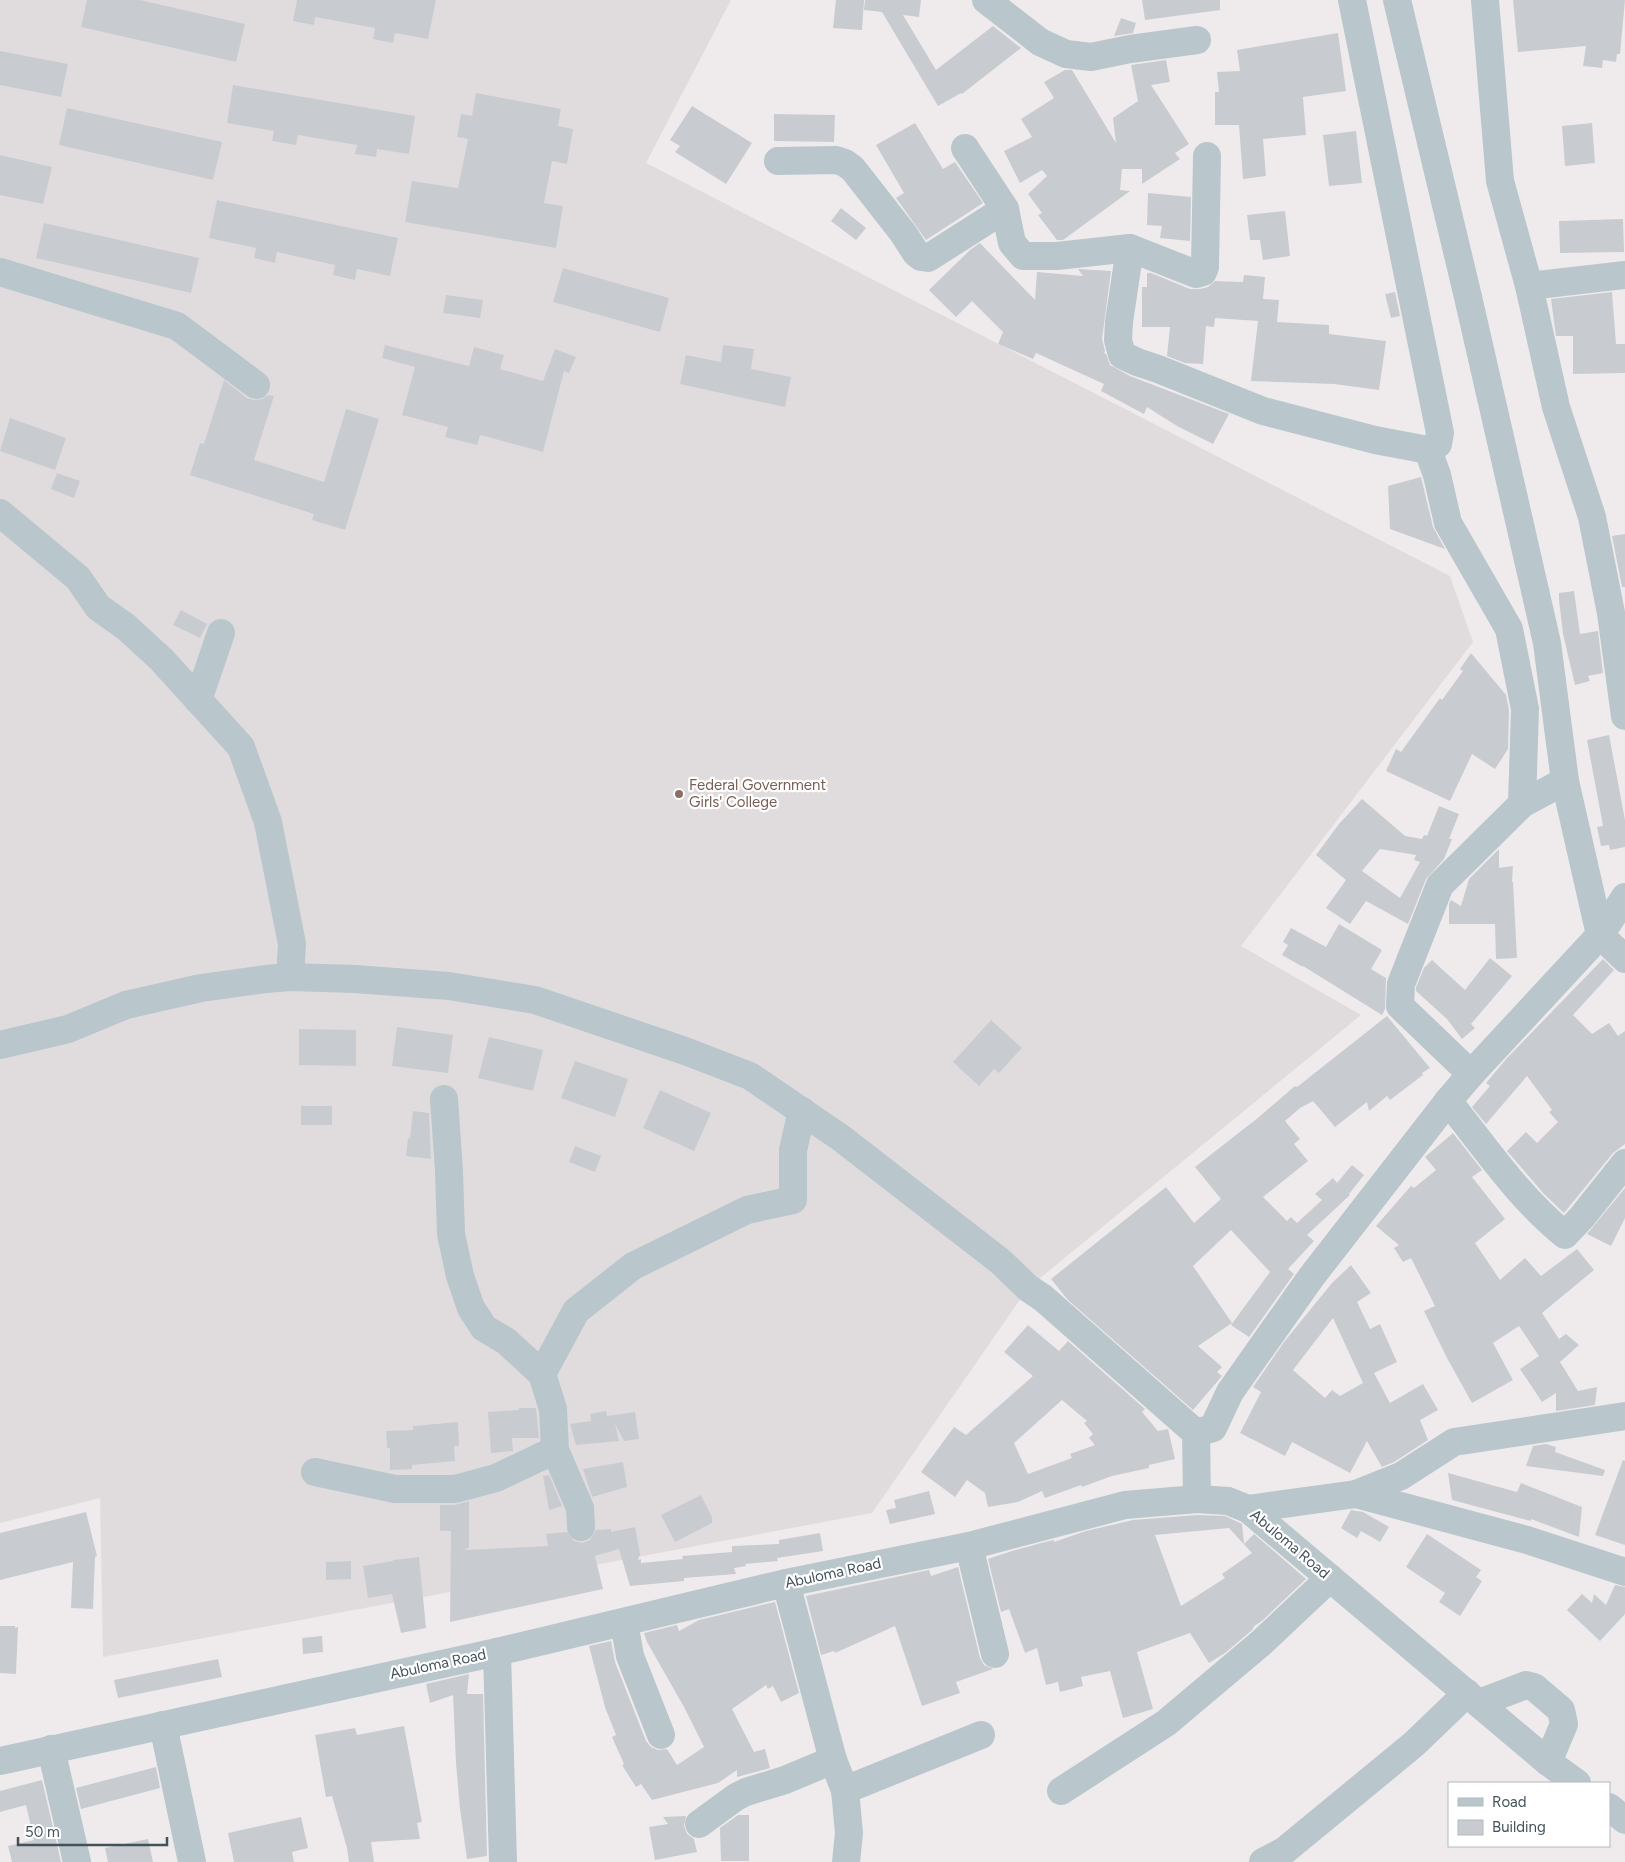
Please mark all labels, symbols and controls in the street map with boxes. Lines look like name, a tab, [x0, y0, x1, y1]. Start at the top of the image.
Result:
place label: Federal Government Girls' College	[689, 776, 826, 811]
marker: Federal Government Girls' College	[673, 788, 685, 800]
street label: Abuloma Road	[1247, 1506, 1333, 1582]
street label: Abuloma Road	[783, 1554, 883, 1592]
street label: Abuloma Road	[388, 1645, 488, 1683]
legend	[1448, 1782, 1610, 1847]
text: Road	[1492, 1793, 1527, 1811]
scale bar	[18, 1814, 166, 1846]
text: Building	[1492, 1818, 1546, 1836]
text: 50 m	[25, 1823, 60, 1841]

